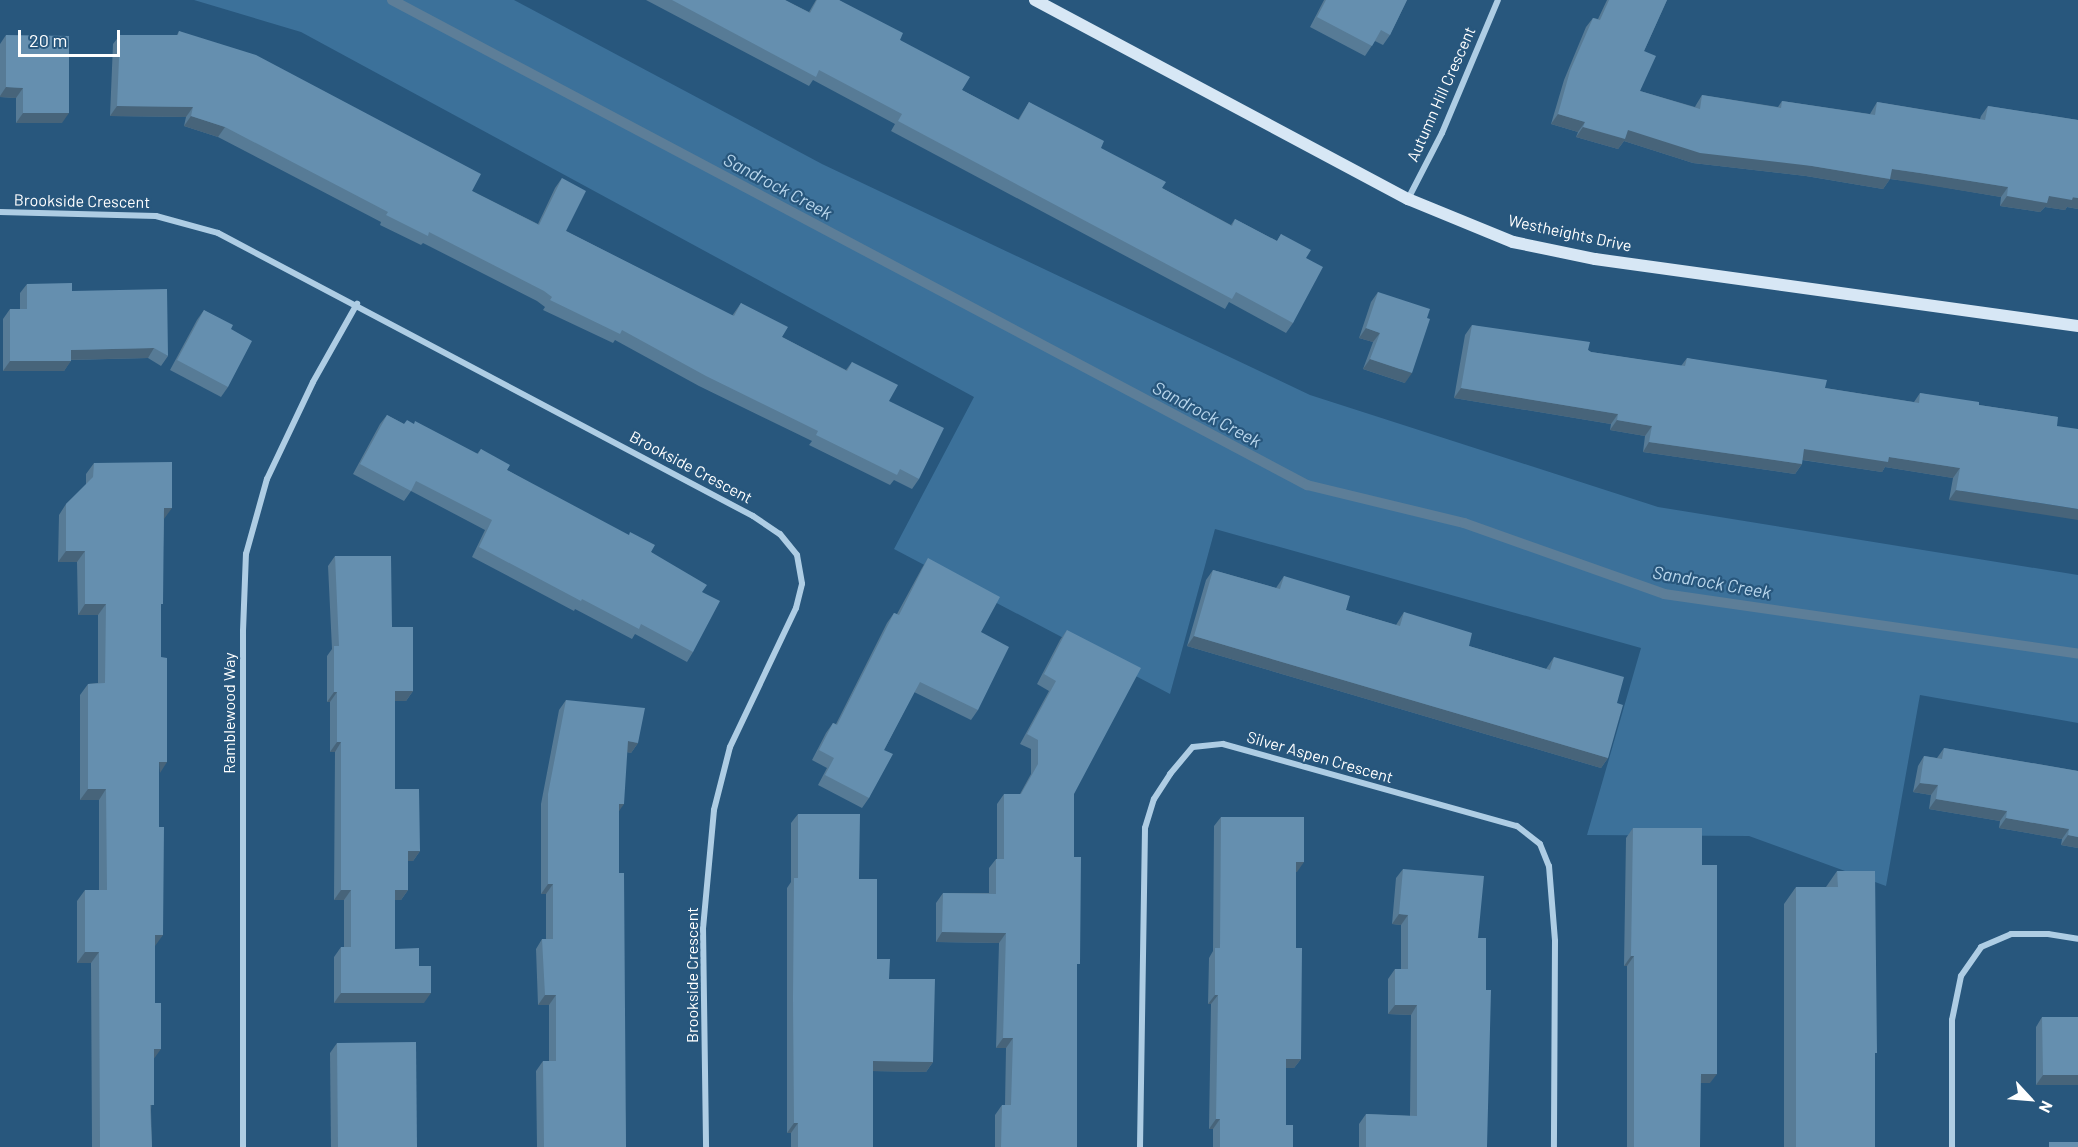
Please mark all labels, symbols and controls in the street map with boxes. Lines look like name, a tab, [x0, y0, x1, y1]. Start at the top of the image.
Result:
scale bar	[21, 18, 123, 56]
street label: Autumn Hill Crescent	[1403, 24, 1479, 164]
text: 20 m	[29, 29, 67, 51]
water label: Sandrock Creek	[720, 148, 836, 224]
street label: Brookside Crescent	[14, 190, 150, 212]
street label: Westheights Drive	[1506, 211, 1634, 255]
water label: Sandrock Creek	[1149, 376, 1265, 452]
street label: Brookside Crescent	[626, 427, 756, 507]
water label: Sandrock Creek	[1651, 561, 1773, 603]
street label: Ramblewood Way	[219, 652, 239, 774]
street label: Silver Aspen Crescent	[1245, 727, 1395, 787]
street label: Brookside Crescent	[682, 907, 702, 1043]
north arrow	[2000, 1069, 2060, 1129]
text: N	[2036, 1098, 2058, 1116]

